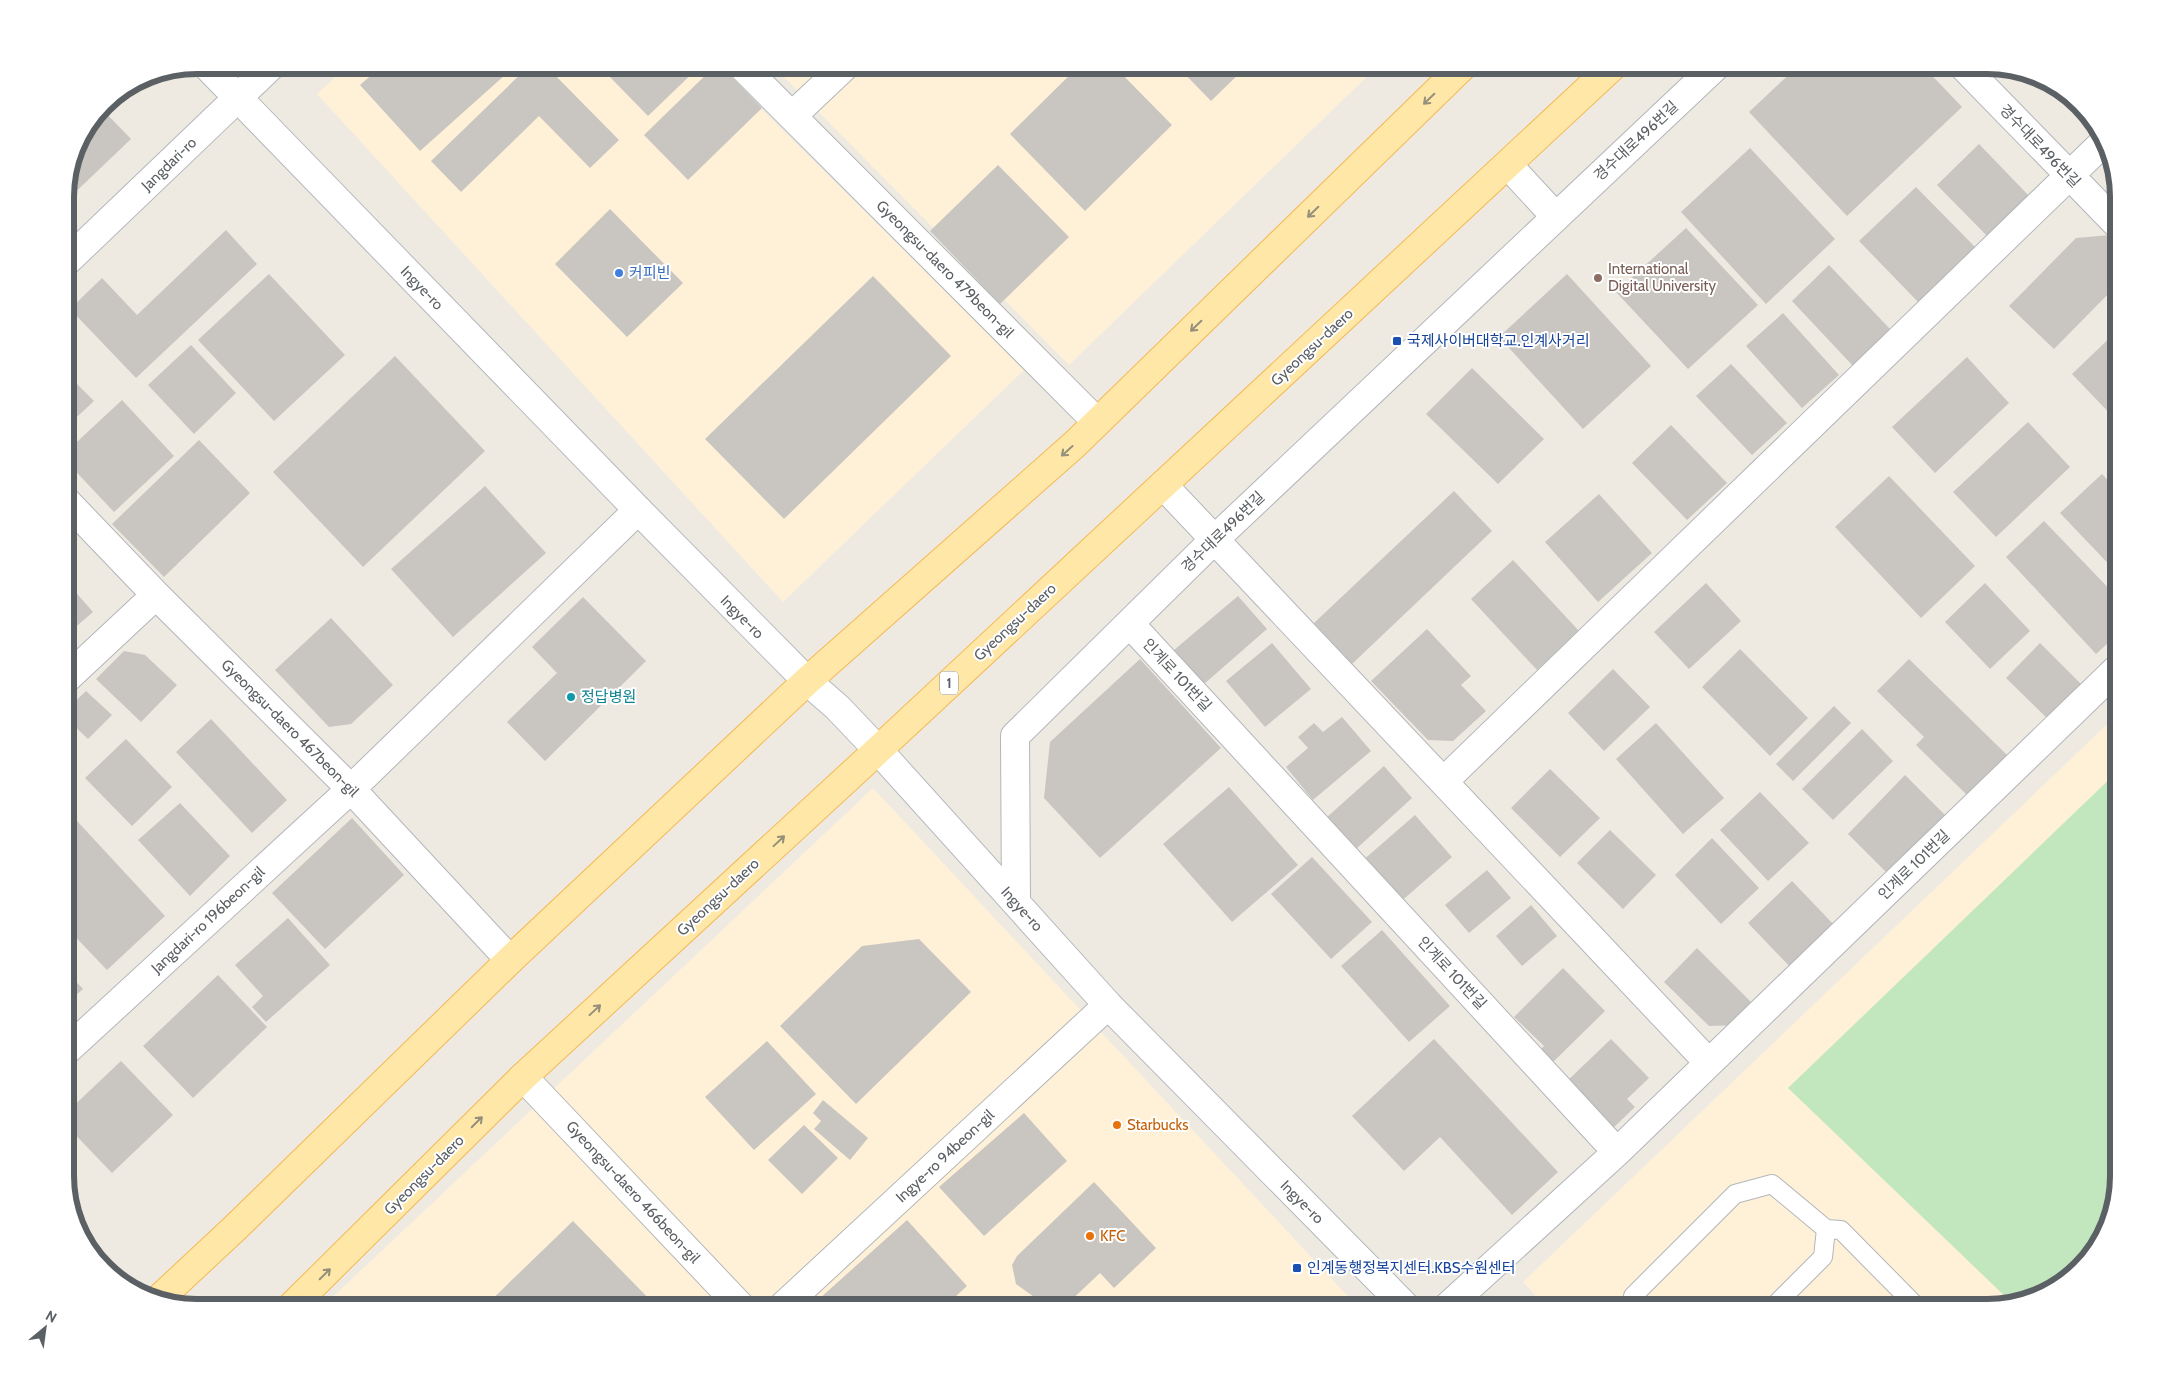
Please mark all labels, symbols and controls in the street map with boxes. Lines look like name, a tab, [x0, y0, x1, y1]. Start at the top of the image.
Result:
one-way arrow	[1423, 93, 1435, 105]
street label: 경수대로496번길	[1590, 97, 1682, 185]
street label: 경수대로496번길	[1996, 101, 2084, 191]
street label: Jangdari-ro	[137, 133, 200, 195]
street label: Gyeongsu-daero 479beon-gil	[872, 196, 1018, 342]
one-way arrow	[1307, 206, 1319, 218]
place label: International Digital University	[1608, 260, 1716, 295]
street label: Ingye-ro	[397, 262, 447, 314]
place label: 커피빈	[629, 264, 670, 282]
marker: 커피빈	[613, 267, 625, 279]
marker: International Digital University	[1592, 272, 1604, 284]
street label: Gyeongsu-daero	[1267, 304, 1357, 390]
one-way arrow	[1190, 320, 1203, 332]
place label: 국제사이버대학교.인계사거리	[1407, 332, 1590, 350]
marker: 국제사이버대학교.인계사거리	[1391, 335, 1403, 347]
one-way arrow	[1061, 445, 1074, 456]
street label: 경수대로496번길	[1178, 488, 1268, 576]
street label: Gyeongsu-daero	[970, 579, 1060, 665]
street label: Ingye-ro	[717, 592, 767, 642]
street label: 인계로 101번길	[1139, 635, 1215, 715]
street label: Gyeongsu-daero 467beon-gil	[218, 656, 363, 801]
road number: 1	[940, 671, 958, 694]
place label: 정답병원	[581, 688, 636, 706]
marker: 정답병원	[565, 691, 577, 703]
street label: 인계로 101번길	[1874, 826, 1954, 904]
one-way arrow	[773, 835, 785, 847]
street label: Gyeongsu-daero	[673, 854, 763, 940]
street label: Jangdari-ro 196beon-gil	[147, 863, 269, 978]
street label: Ingye-ro	[997, 883, 1047, 935]
street label: 인계로 101번길	[1414, 933, 1490, 1013]
one-way arrow	[589, 1004, 602, 1016]
street label: Ingye-ro 94beon-gil	[892, 1106, 998, 1206]
one-way arrow	[471, 1116, 484, 1128]
place label: Starbucks	[1127, 1116, 1188, 1134]
street label: Gyeongsu-daero 466beon-gil	[562, 1117, 704, 1267]
marker: Starbucks	[1111, 1119, 1123, 1131]
street label: Gyeongsu-daero	[380, 1131, 468, 1219]
street label: Ingye-ro	[1277, 1177, 1327, 1227]
place label: KFC	[1100, 1227, 1125, 1245]
marker: KFC	[1084, 1230, 1096, 1242]
place label: 인계동행정복지센터.KBS수원센터	[1307, 1259, 1516, 1277]
marker: 인계동행정복지센터.KBS수원센터	[1291, 1262, 1303, 1274]
one-way arrow	[319, 1267, 331, 1280]
north arrow	[20, 1303, 70, 1353]
text: N	[43, 1306, 60, 1327]

